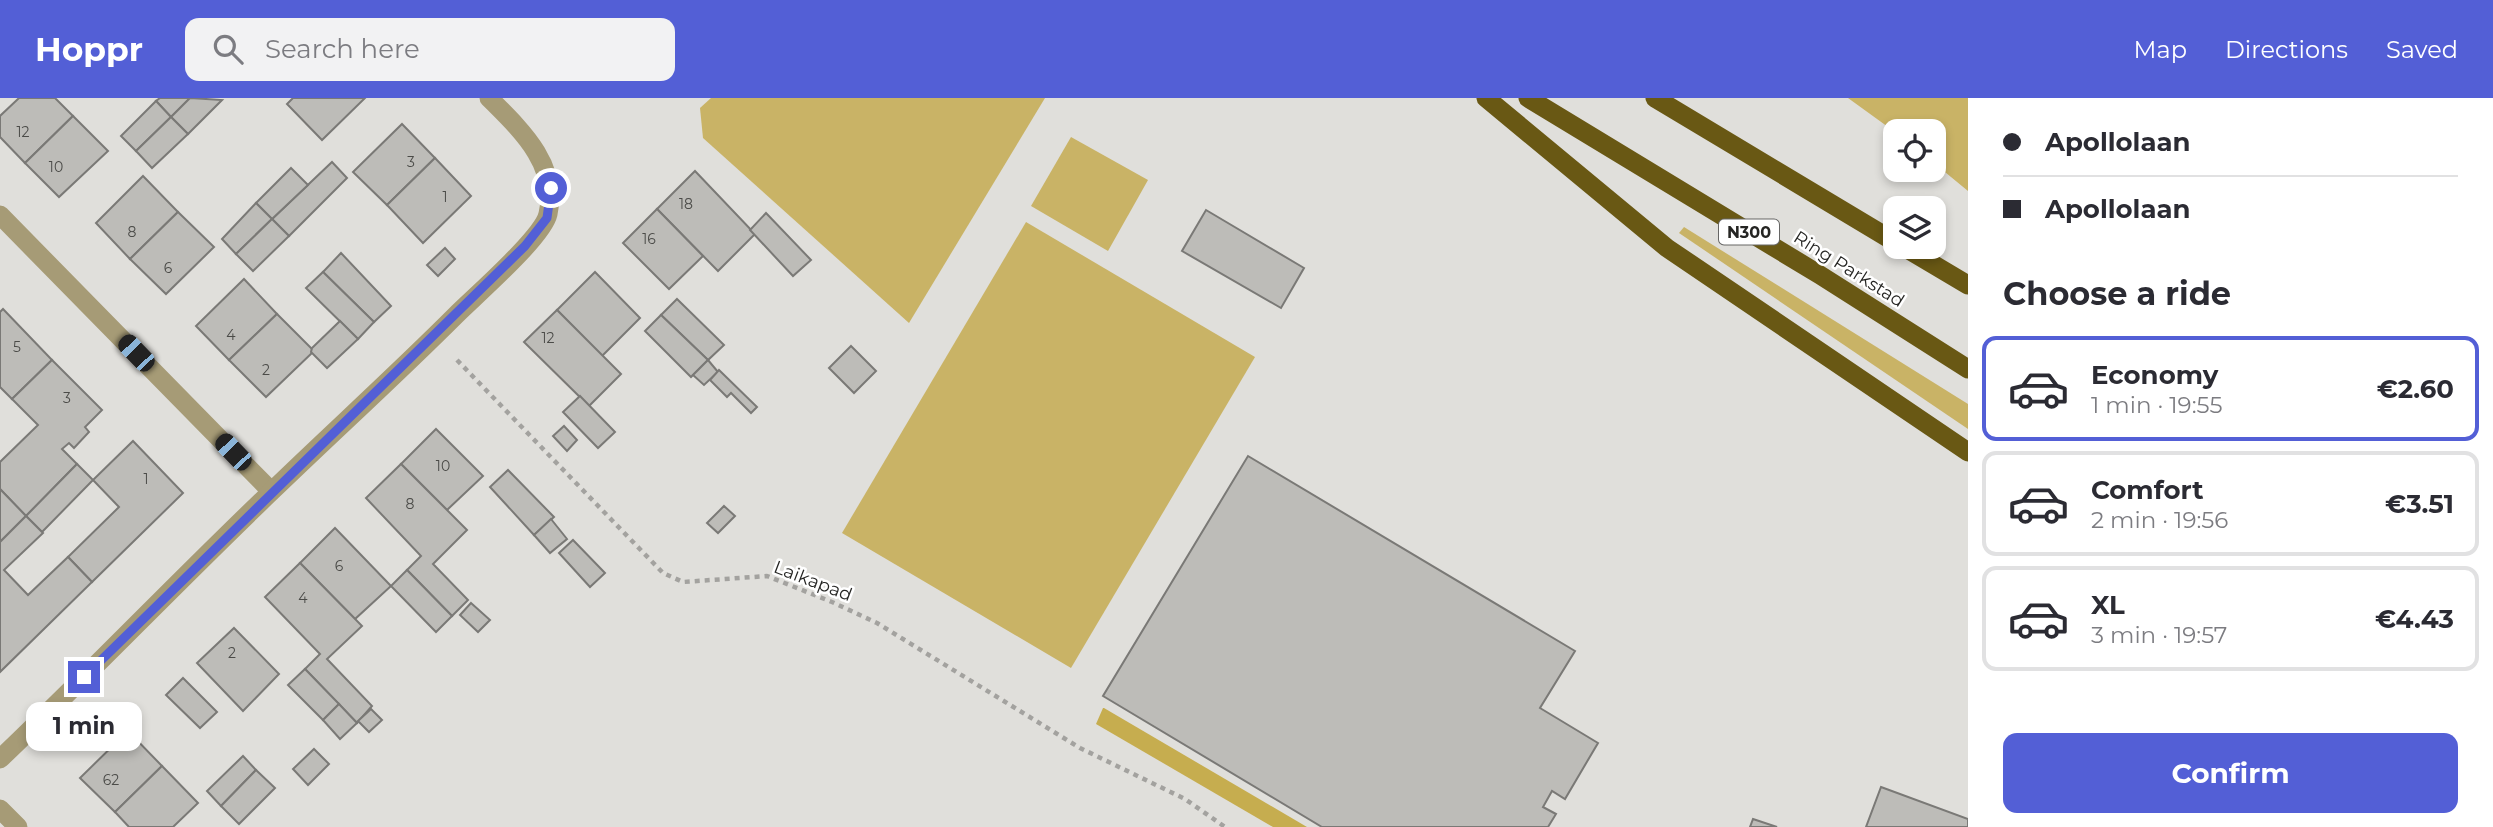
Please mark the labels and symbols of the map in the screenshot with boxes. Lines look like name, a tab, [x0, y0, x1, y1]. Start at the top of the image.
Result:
house number: 12	[16, 123, 30, 141]
house number: 3	[407, 153, 415, 171]
house number: 10	[49, 158, 63, 176]
route start	[535, 172, 567, 204]
house number: 1	[442, 188, 448, 206]
house number: 18	[679, 195, 693, 213]
road number: N300	[1719, 220, 1779, 244]
house number: 8	[128, 223, 137, 241]
street label: Ring Parkstad	[1790, 226, 1908, 312]
house number: 16	[642, 230, 656, 248]
house number: 6	[164, 259, 173, 277]
house number: 4	[226, 326, 236, 344]
house number: 12	[541, 329, 555, 347]
car	[114, 331, 159, 375]
house number: 5	[13, 338, 21, 356]
house number: 2	[262, 361, 270, 379]
house number: 3	[63, 389, 71, 407]
car	[211, 430, 256, 474]
house number: 10	[436, 457, 450, 475]
house number: 1	[143, 470, 149, 488]
house number: 8	[406, 495, 415, 513]
street label: Laikapad	[771, 556, 855, 606]
house number: 6	[335, 557, 344, 575]
house number: 4	[298, 589, 308, 607]
house number: 2	[228, 644, 236, 662]
route end	[68, 661, 100, 693]
callout: 1 min	[26, 702, 142, 750]
house number: 62	[103, 771, 119, 789]

